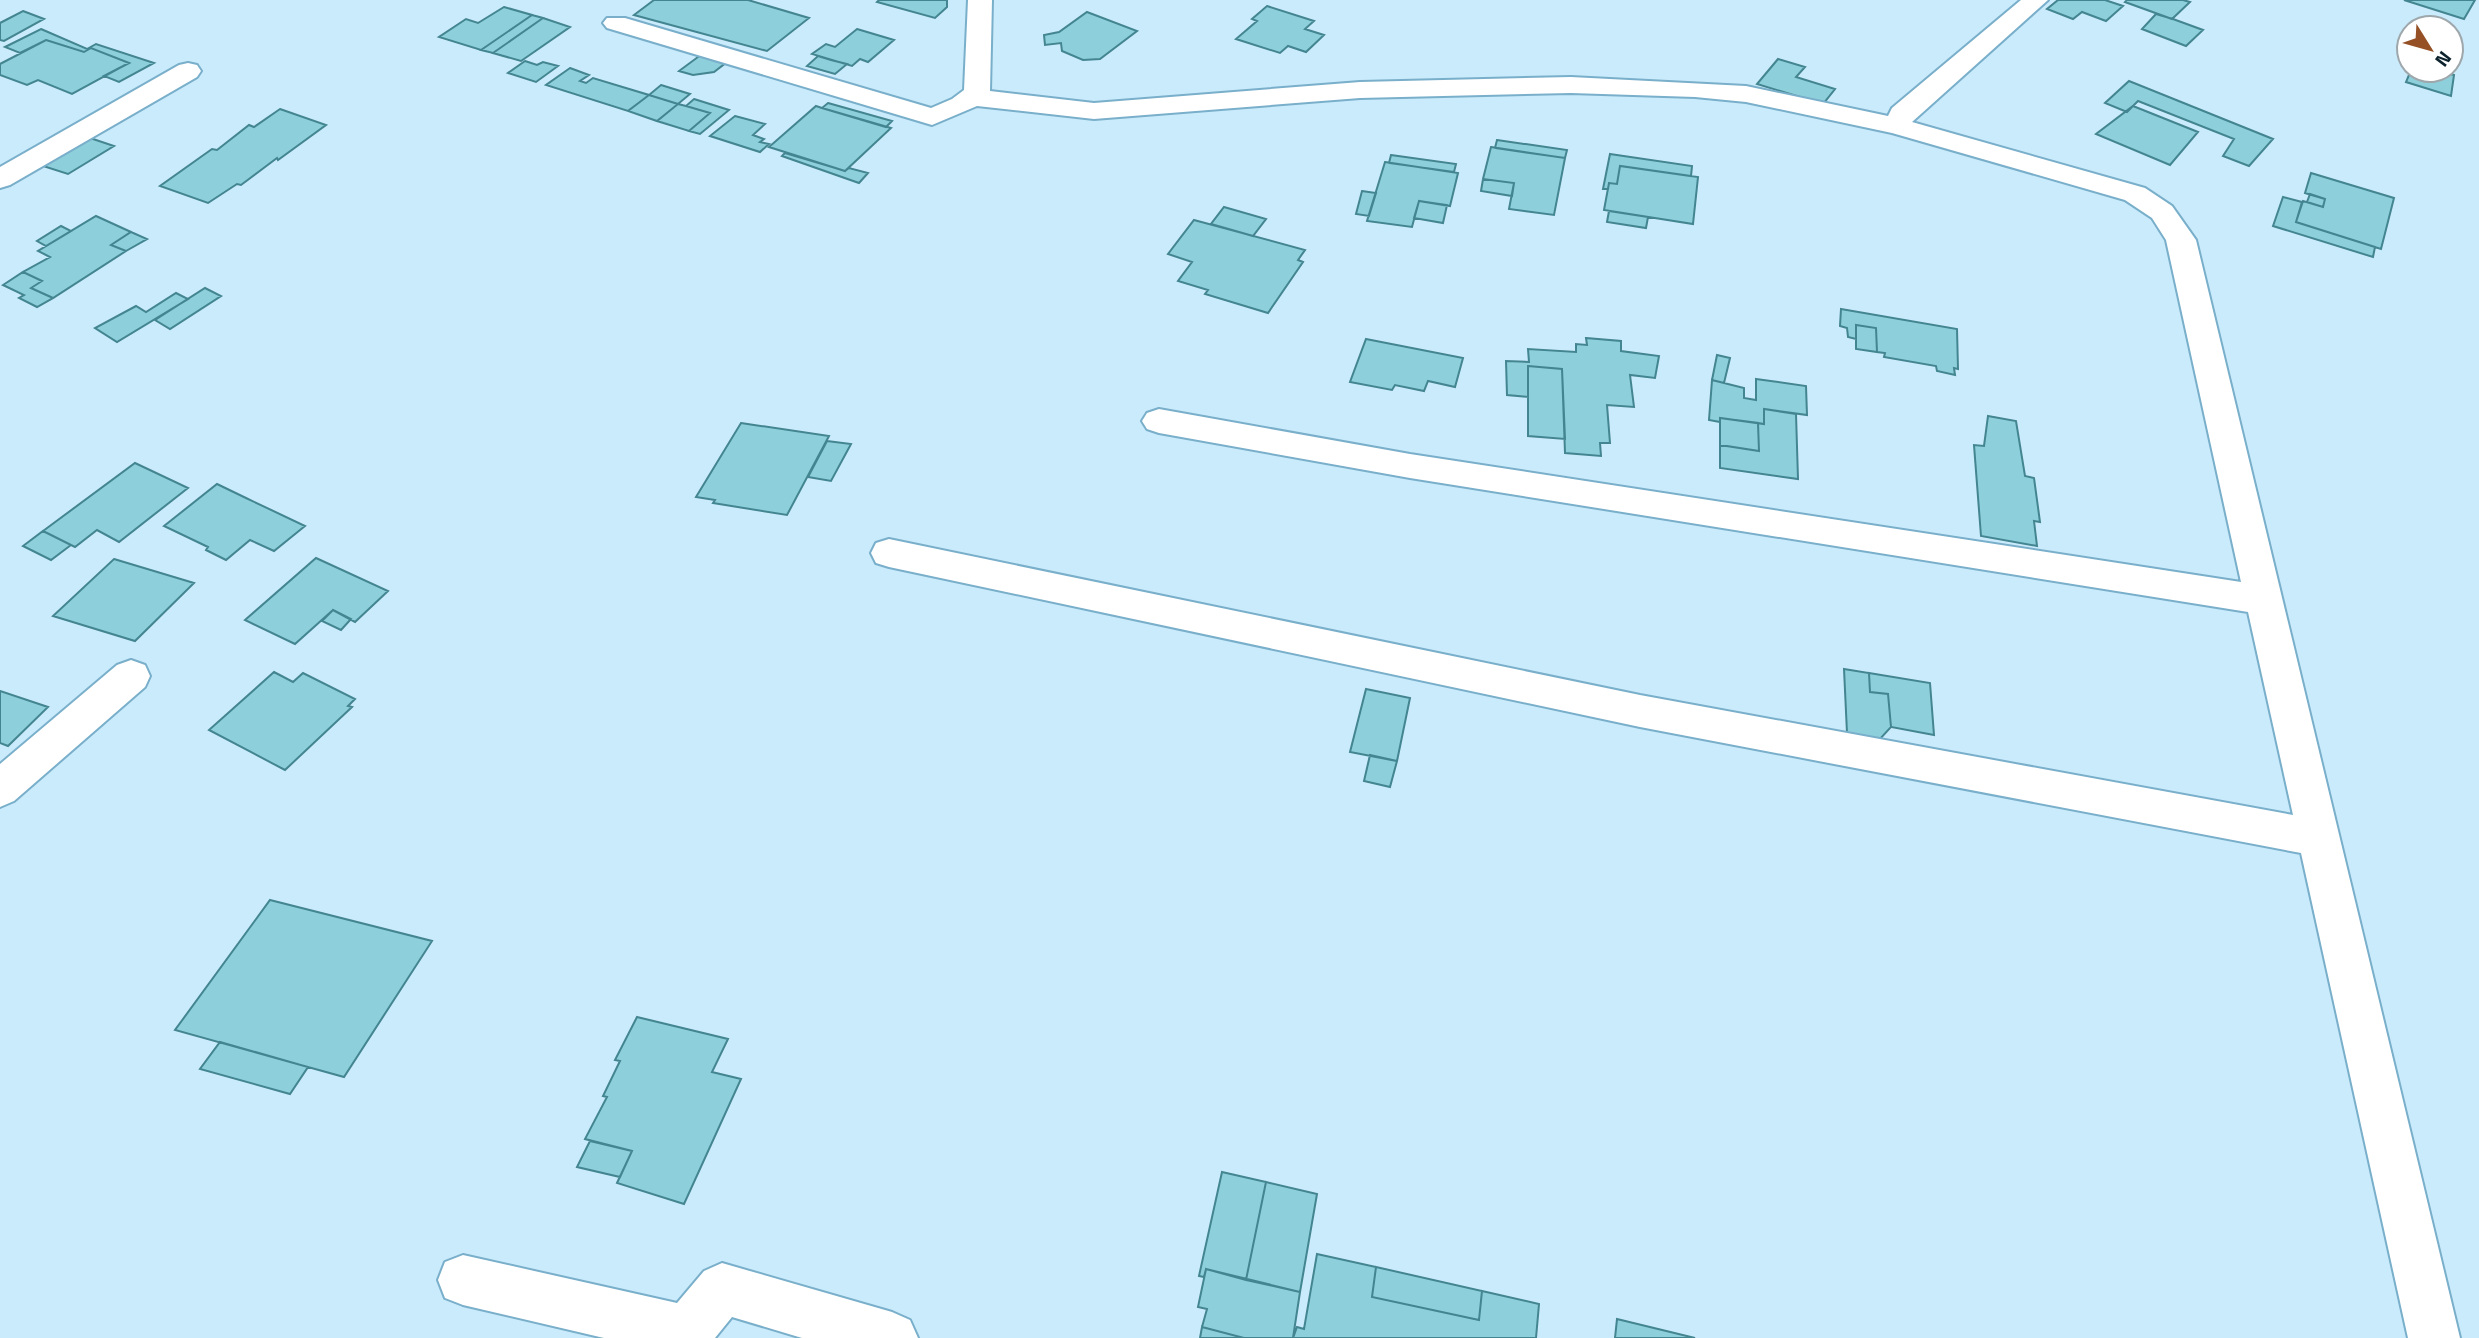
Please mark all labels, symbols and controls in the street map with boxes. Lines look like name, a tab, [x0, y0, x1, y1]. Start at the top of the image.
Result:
north arrow	[2395, 14, 2465, 84]
text: N	[2428, 46, 2460, 74]

